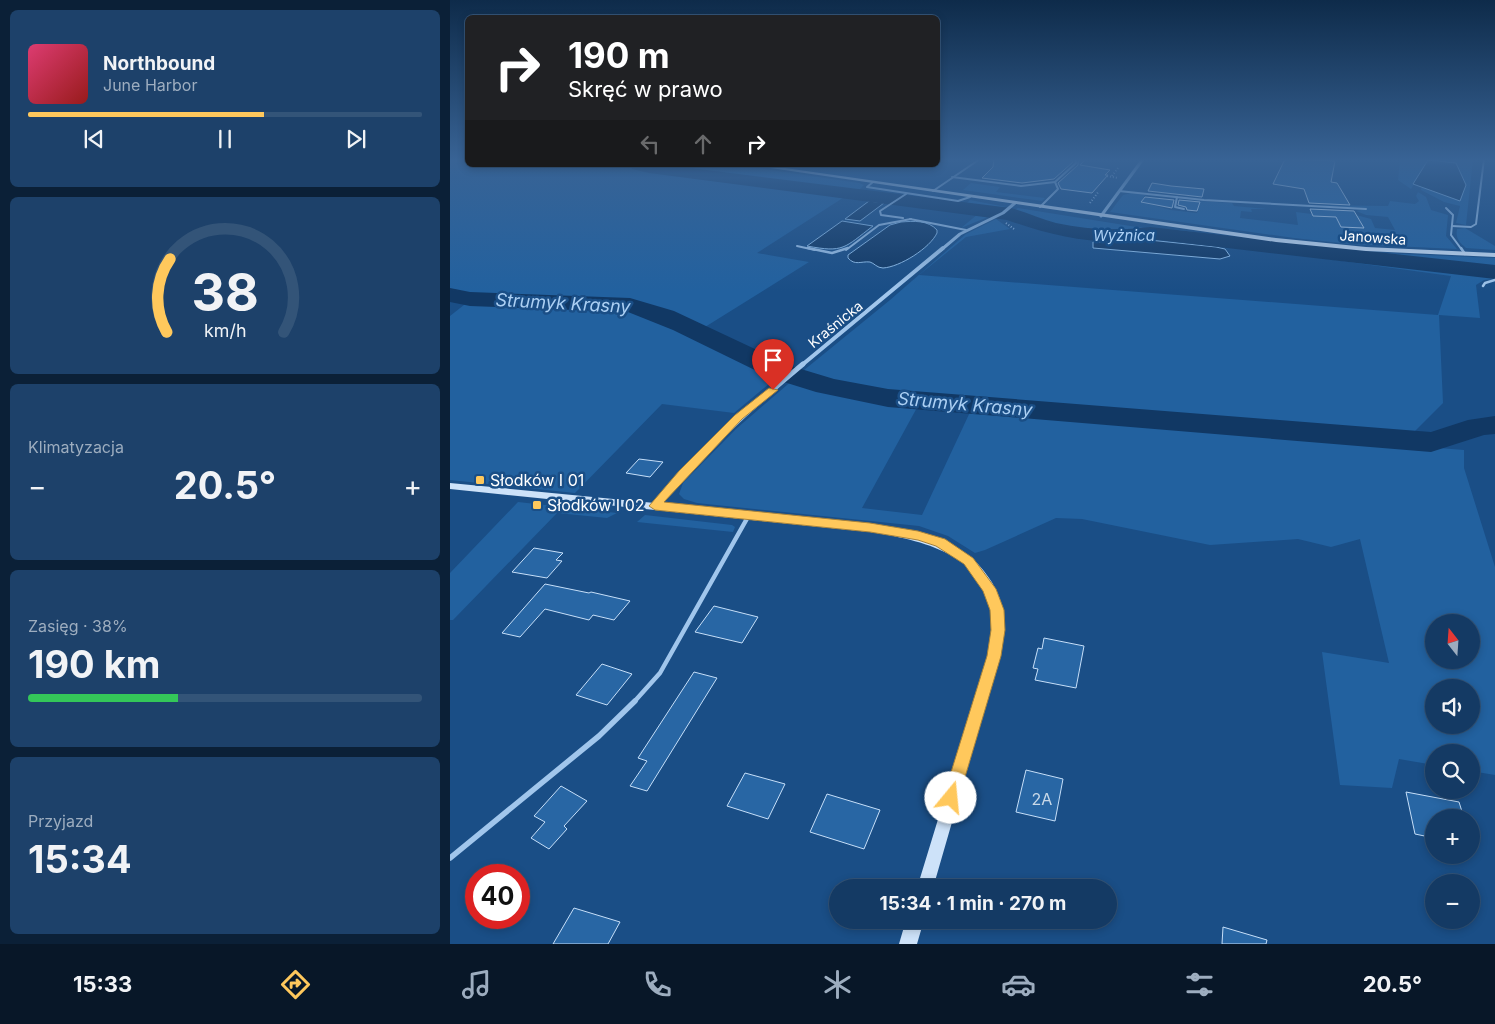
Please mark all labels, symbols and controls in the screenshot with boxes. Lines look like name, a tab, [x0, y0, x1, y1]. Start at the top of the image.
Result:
text: 190 m	[568, 34, 670, 76]
icon: right	[485, 35, 550, 100]
text: Northbound	[103, 52, 215, 75]
text: June Harbor	[103, 75, 197, 95]
text: Skręć w prawo	[568, 76, 723, 102]
icon: previous	[80, 125, 108, 153]
icon: pause	[211, 125, 239, 153]
icon: next	[342, 125, 370, 153]
icon: left	[636, 130, 664, 158]
icon: ahead	[689, 130, 717, 158]
icon: right	[742, 130, 770, 158]
water label: Wyżnica	[1093, 226, 1155, 245]
street label: Janowska	[1339, 226, 1407, 248]
text: 38	[191, 261, 259, 324]
water label: Strumyk Krasny	[495, 289, 632, 317]
street label: Kraśnicka	[804, 297, 866, 351]
text: km/h	[204, 320, 246, 341]
pin	[752, 339, 794, 390]
icon: arrive	[759, 346, 787, 374]
water label: Strumyk Krasny	[897, 388, 1034, 420]
text: Klimatyzacja	[28, 437, 124, 457]
text: 20.5°	[174, 462, 276, 508]
text: −	[28, 469, 47, 503]
text: +	[403, 469, 422, 503]
place label: Słodków I 01	[490, 470, 584, 490]
marker: Słodków I 01	[474, 474, 486, 486]
place label: Słodków I 02	[547, 495, 645, 515]
marker: Słodków I 02	[531, 499, 543, 511]
north arrow	[1425, 614, 1480, 669]
map controls	[1425, 614, 1480, 929]
text: Zasięg · 38%	[28, 616, 128, 636]
text: 190 km	[28, 641, 160, 687]
button: sound	[1425, 679, 1480, 734]
button: search	[1425, 744, 1480, 799]
position arrow	[924, 771, 976, 823]
house number: 2A	[1032, 789, 1052, 809]
button: +	[1425, 809, 1480, 864]
text: Przyjazd	[28, 811, 93, 831]
text: 15:34	[28, 836, 132, 882]
speed limit sign: 40	[465, 864, 530, 929]
button: −	[1425, 874, 1480, 929]
text: 15:34 · 1 min · 270 m	[880, 892, 1066, 915]
icon: directions	[278, 967, 313, 1002]
icon: music	[459, 967, 494, 1002]
icon: phone	[640, 967, 675, 1002]
icon: climate	[820, 967, 855, 1002]
icon: car	[1001, 967, 1036, 1002]
icon: filters	[1182, 967, 1217, 1002]
text: 15:33	[73, 971, 132, 997]
text: 20.5°	[1363, 971, 1422, 997]

